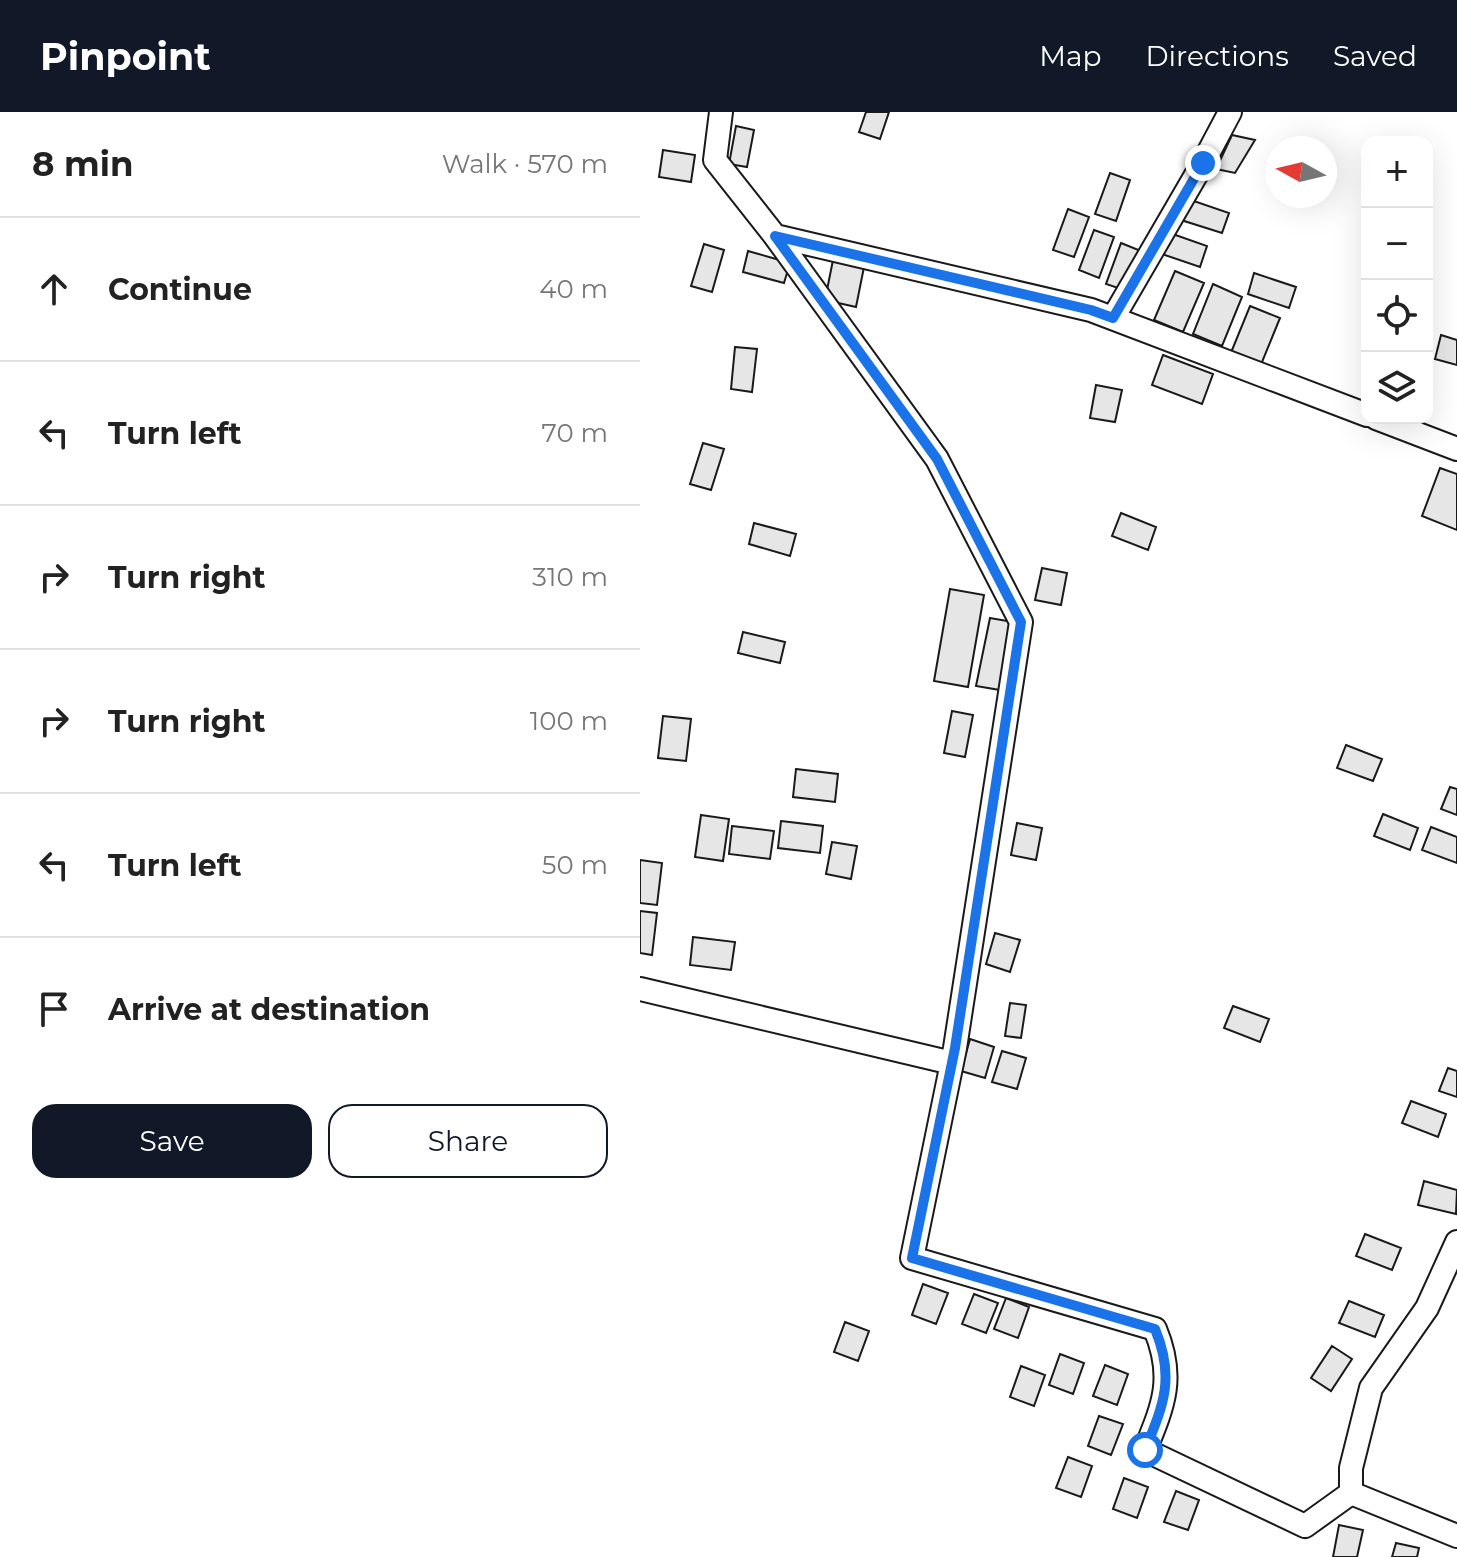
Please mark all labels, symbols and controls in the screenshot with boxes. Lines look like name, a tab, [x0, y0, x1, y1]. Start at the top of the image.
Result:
text: Pinpoint	[40, 33, 211, 80]
text: Map	[1039, 39, 1101, 73]
text: Directions	[1145, 39, 1289, 73]
text: Saved	[1333, 39, 1417, 73]
north arrow	[1265, 136, 1337, 208]
map controls	[1361, 136, 1433, 424]
button: +	[1361, 136, 1433, 208]
text: 8 min	[32, 143, 133, 185]
route end	[1185, 145, 1221, 181]
text: Walk · 570 m	[442, 148, 608, 180]
button: −	[1361, 208, 1433, 280]
icon: ahead	[32, 267, 76, 311]
text: Continue	[108, 271, 252, 308]
text: 40 m	[539, 273, 608, 305]
button: locate	[1361, 280, 1433, 352]
button: layers	[1361, 352, 1433, 424]
icon: left	[32, 411, 76, 455]
text: Turn left	[108, 415, 241, 452]
text: 70 m	[542, 417, 608, 449]
icon: right	[32, 555, 76, 599]
text: Turn right	[108, 559, 265, 596]
text: 310 m	[532, 561, 608, 593]
icon: right	[32, 699, 76, 743]
text: Turn right	[108, 703, 265, 740]
text: 100 m	[530, 705, 608, 737]
icon: left	[32, 843, 76, 887]
text: Turn left	[108, 847, 241, 884]
text: 50 m	[542, 849, 608, 881]
icon: arrive	[32, 987, 76, 1031]
text: Arrive at destination	[108, 991, 430, 1028]
button: Save	[32, 1104, 312, 1178]
button: Share	[328, 1104, 608, 1178]
route start	[1127, 1432, 1163, 1468]

